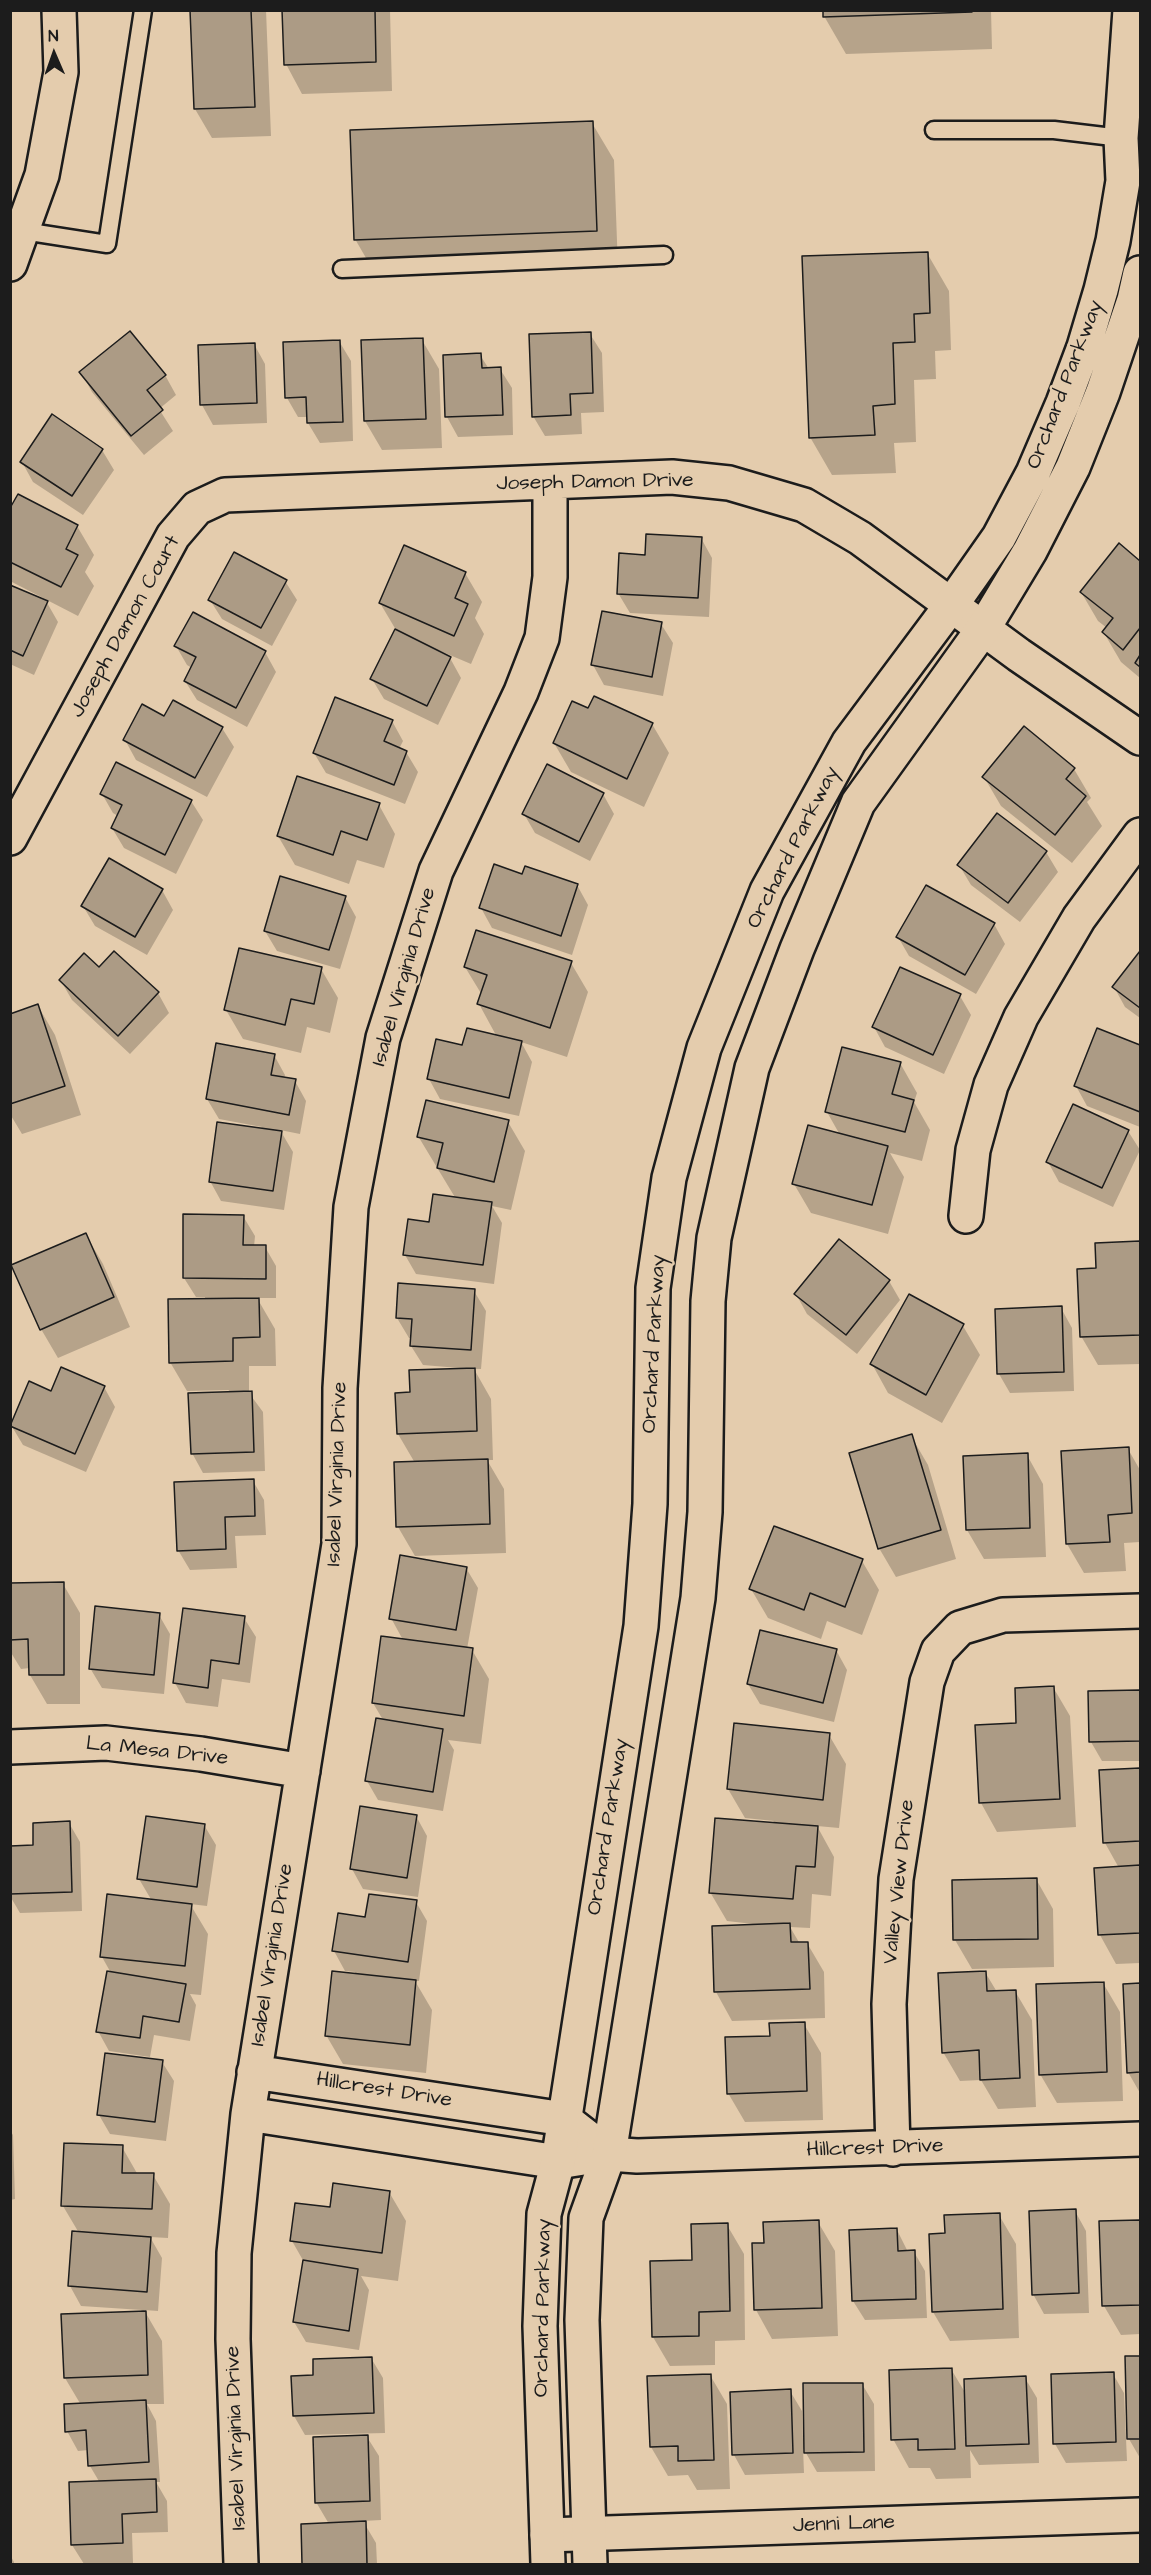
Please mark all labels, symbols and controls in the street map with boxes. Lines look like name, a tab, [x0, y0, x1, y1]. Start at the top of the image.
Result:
north arrow	[24, 24, 84, 84]
text: N	[48, 25, 59, 47]
street label: Orchard Parkway	[1022, 297, 1110, 473]
street label: Joseph Damon Drive	[496, 469, 694, 497]
street label: Joseph Damon Court	[66, 532, 186, 722]
street label: Orchard Parkway	[742, 763, 846, 933]
street label: Isabel Virginia Drive	[367, 885, 443, 1069]
street label: Orchard Parkway	[638, 1254, 672, 1434]
street label: Isabel Virginia Drive	[322, 1381, 354, 1567]
street label: La Mesa Drive	[85, 1732, 229, 1772]
street label: Orchard Parkway	[583, 1737, 635, 1917]
street label: Valley View Drive	[879, 1798, 921, 1966]
street label: Isabel Virginia Drive	[246, 1862, 300, 2048]
street label: Hillcrest Drive	[314, 2068, 454, 2114]
street label: Hillcrest Drive	[806, 2134, 944, 2164]
street label: Orchard Parkway	[530, 2219, 558, 2397]
street label: Isabel Virginia Drive	[221, 2345, 253, 2531]
street label: Jenni Lane	[793, 2511, 895, 2539]

